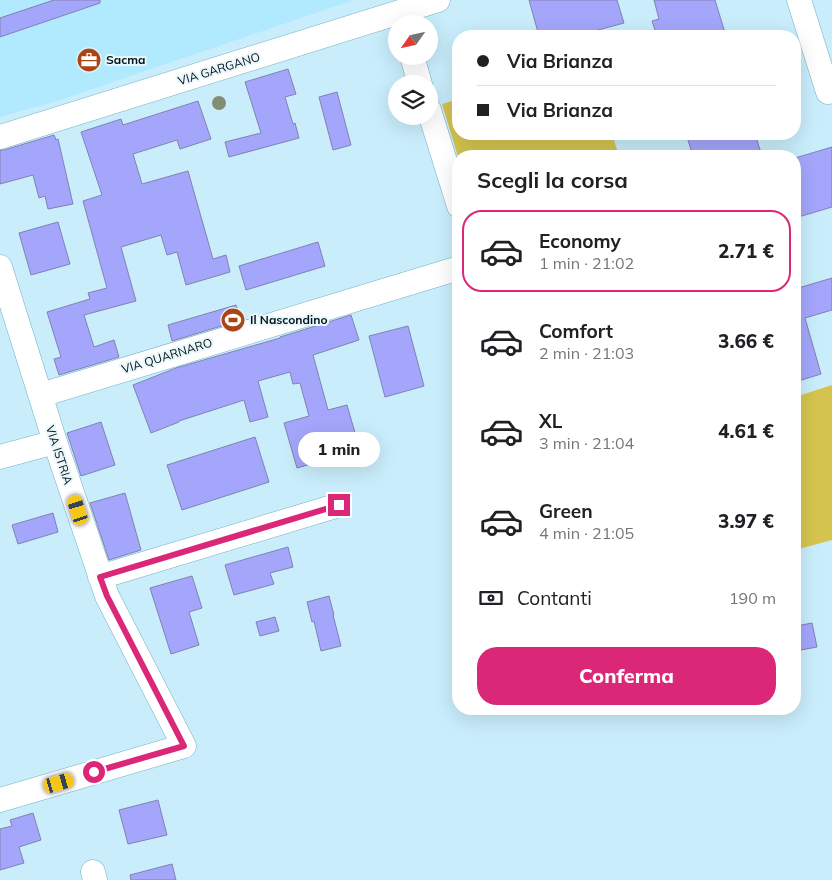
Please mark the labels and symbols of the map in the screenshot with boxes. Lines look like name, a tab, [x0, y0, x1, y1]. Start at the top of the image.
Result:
north arrow	[388, 15, 438, 65]
office icon: Sacma	[76, 47, 102, 73]
street label: VIA GARGANO	[176, 49, 262, 88]
place label: Sacma	[106, 52, 145, 67]
sports icon: Il Nascondino	[220, 307, 246, 333]
place label: Il Nascondino	[250, 312, 328, 327]
street label: VIA QUARNARO	[120, 335, 214, 376]
street label: VIA ISTRIA	[43, 423, 76, 486]
callout: 1 min	[298, 432, 380, 468]
car	[66, 493, 89, 527]
route end	[328, 494, 350, 516]
route start	[83, 761, 105, 783]
car	[42, 772, 75, 794]

